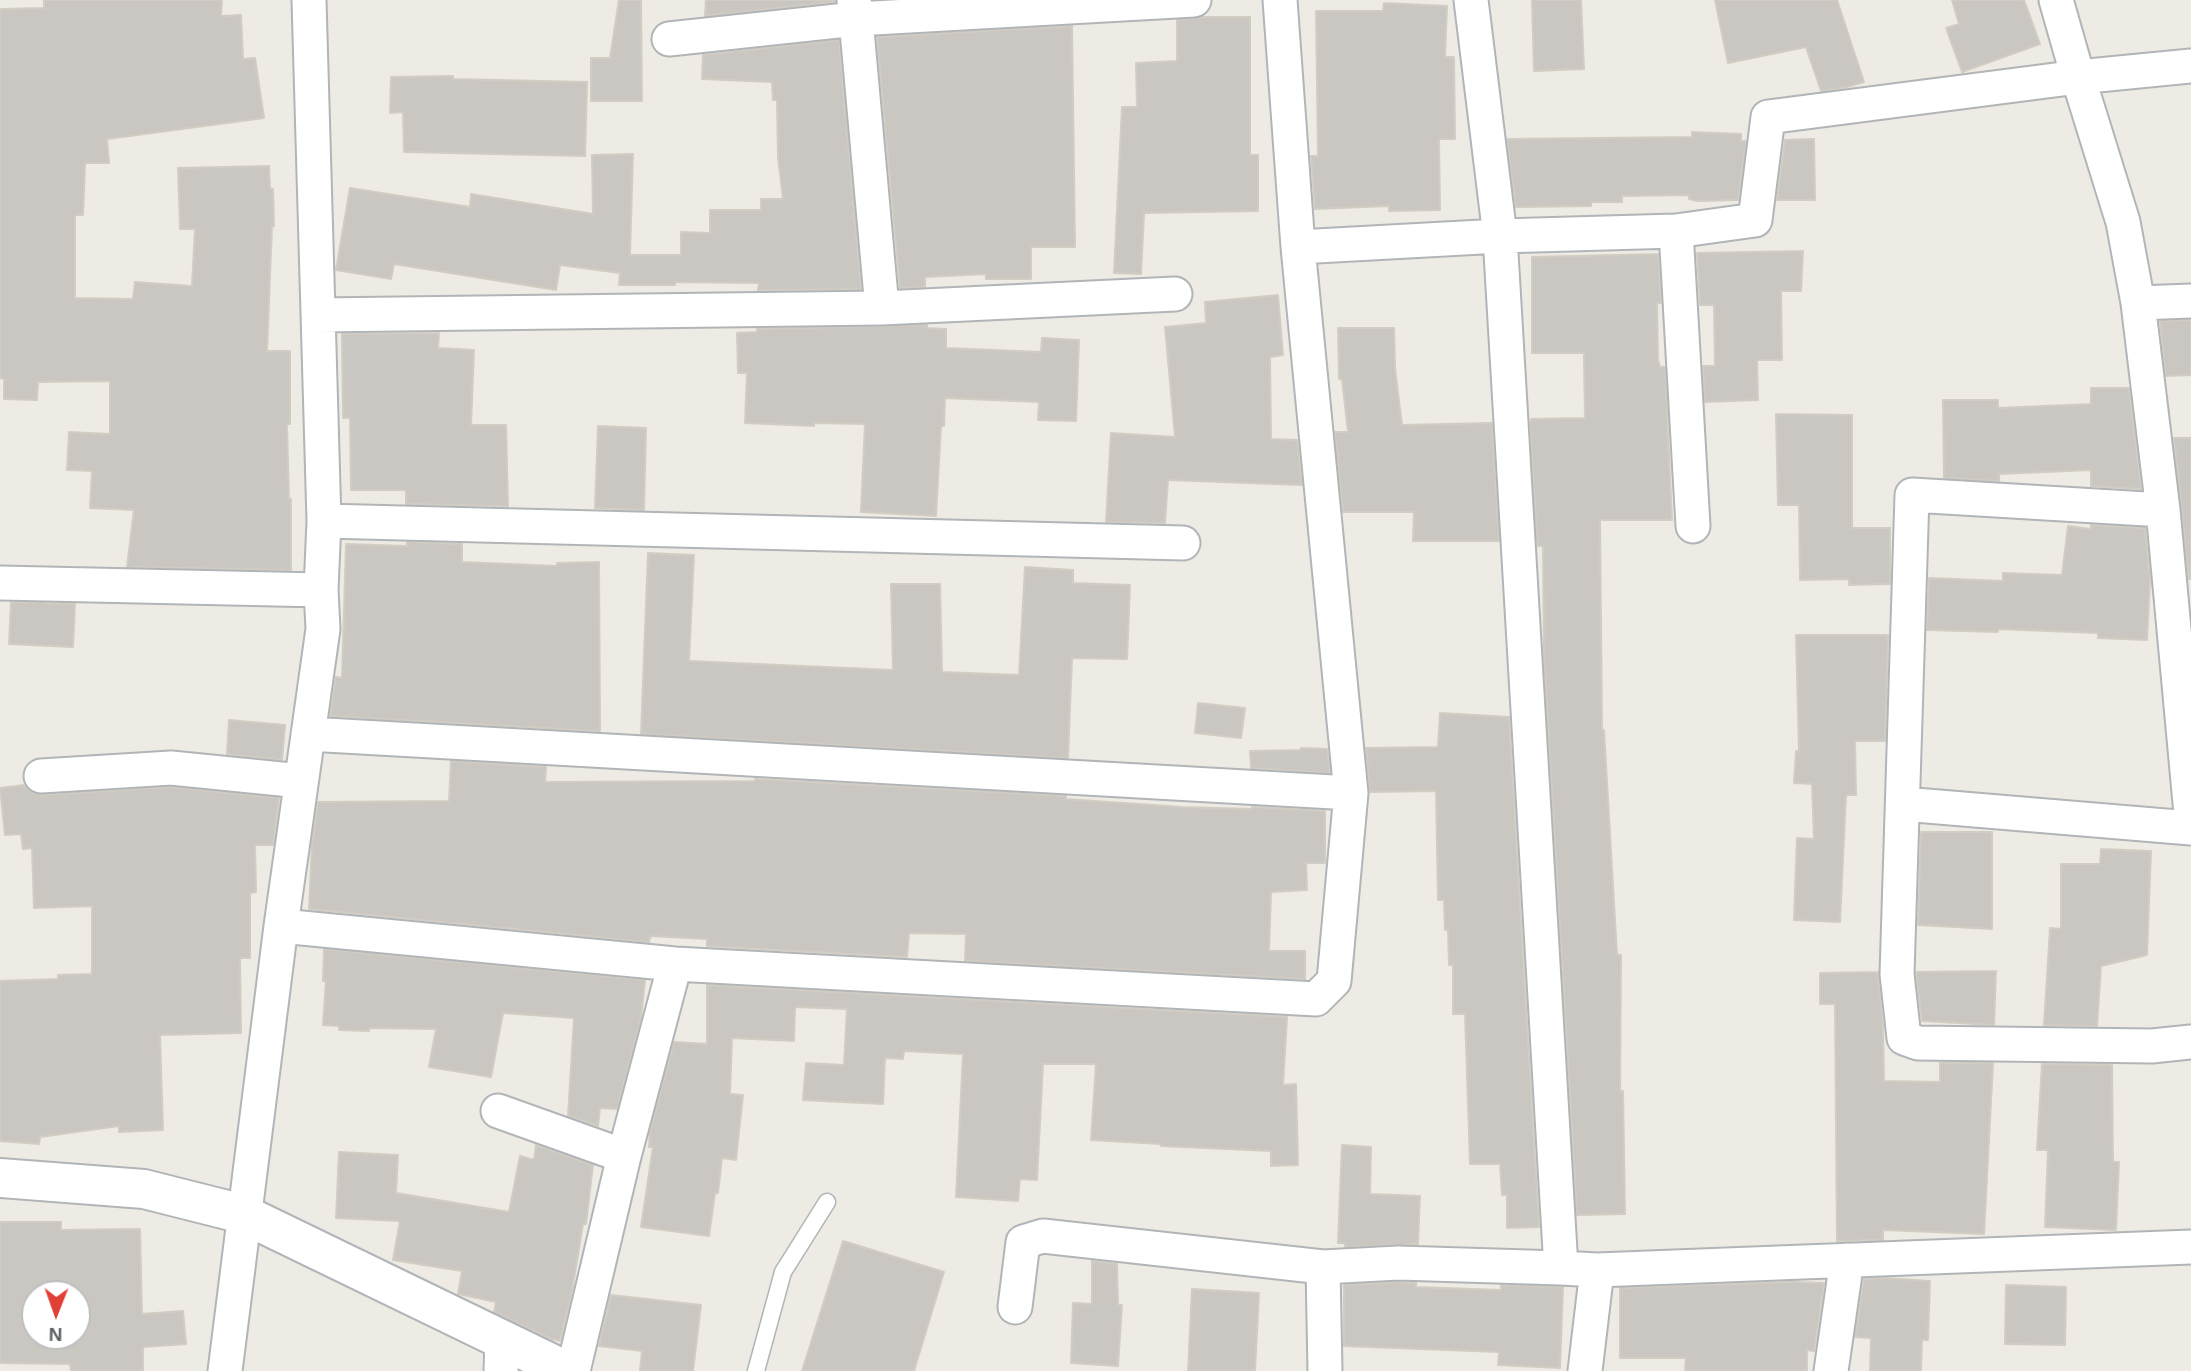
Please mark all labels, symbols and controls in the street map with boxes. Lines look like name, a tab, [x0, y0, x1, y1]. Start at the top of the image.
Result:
north arrow	[21, 1280, 91, 1350]
text: N	[49, 1324, 63, 1345]

